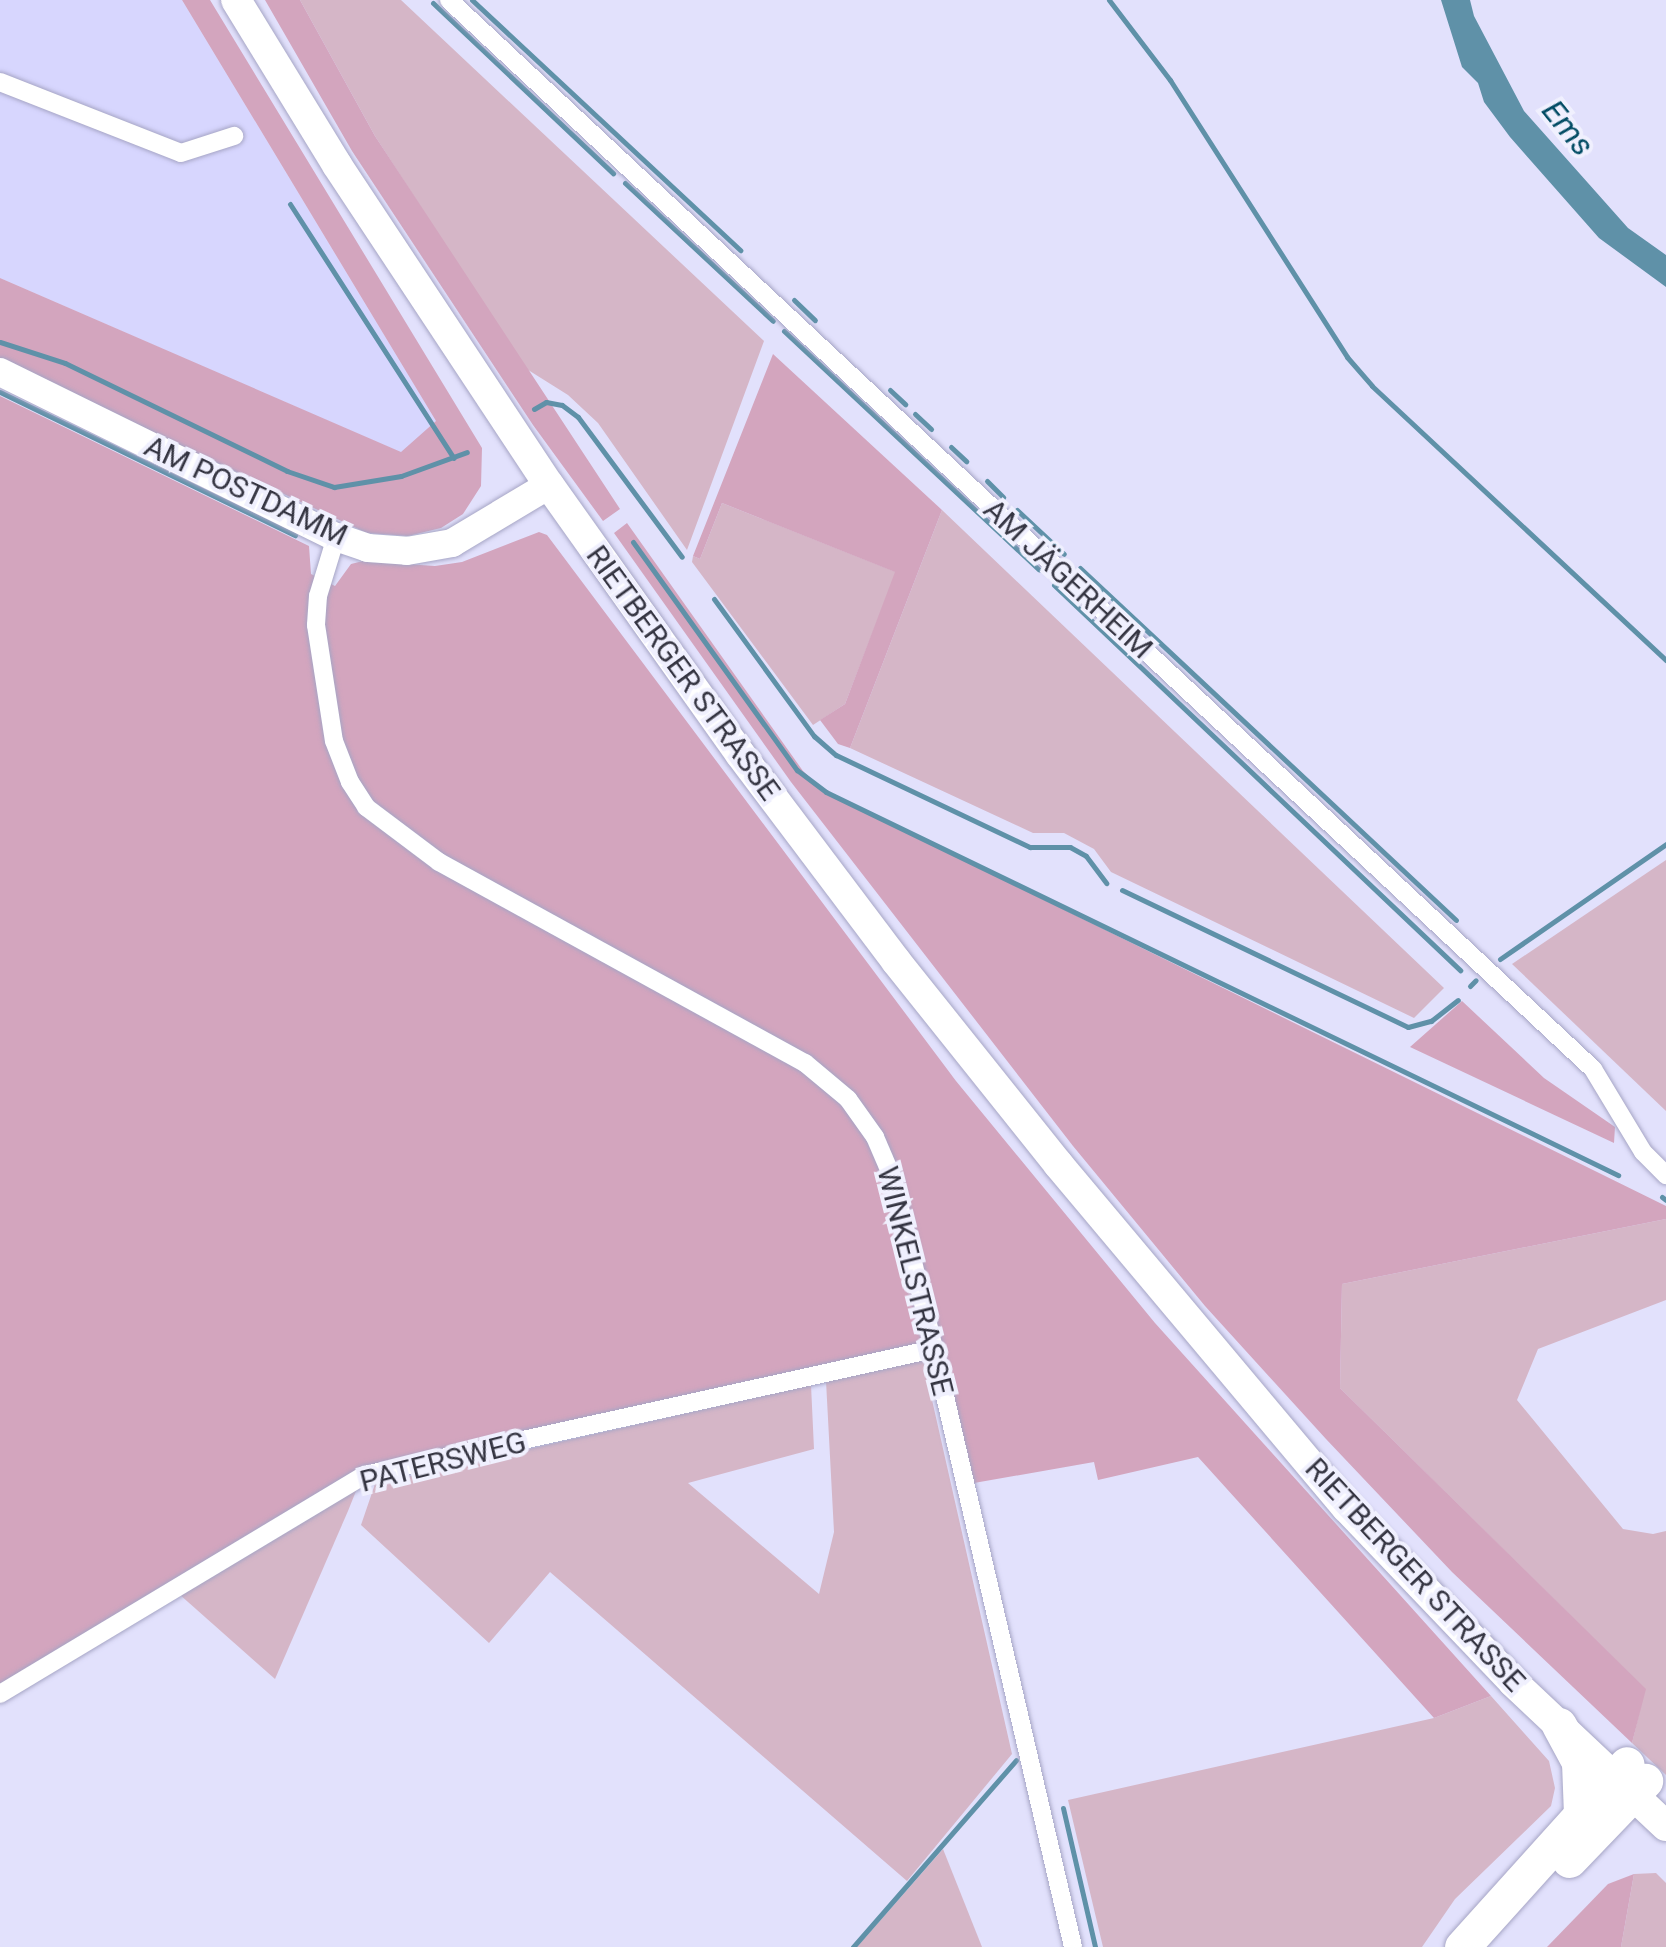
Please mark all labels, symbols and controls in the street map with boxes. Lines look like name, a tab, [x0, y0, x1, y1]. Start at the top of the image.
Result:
water label: Ems	[1534, 92, 1602, 164]
street label: AM POSTDAMM	[139, 428, 353, 554]
street label: AM JÄGERHEIM	[976, 492, 1160, 666]
street label: RIETBERGER STRASSE	[579, 539, 787, 807]
street label: WINKELSTRASSE	[869, 1163, 961, 1399]
street label: PATERSWEG	[356, 1424, 530, 1500]
street label: RIETBERGER STRASSE	[1297, 1451, 1533, 1699]

